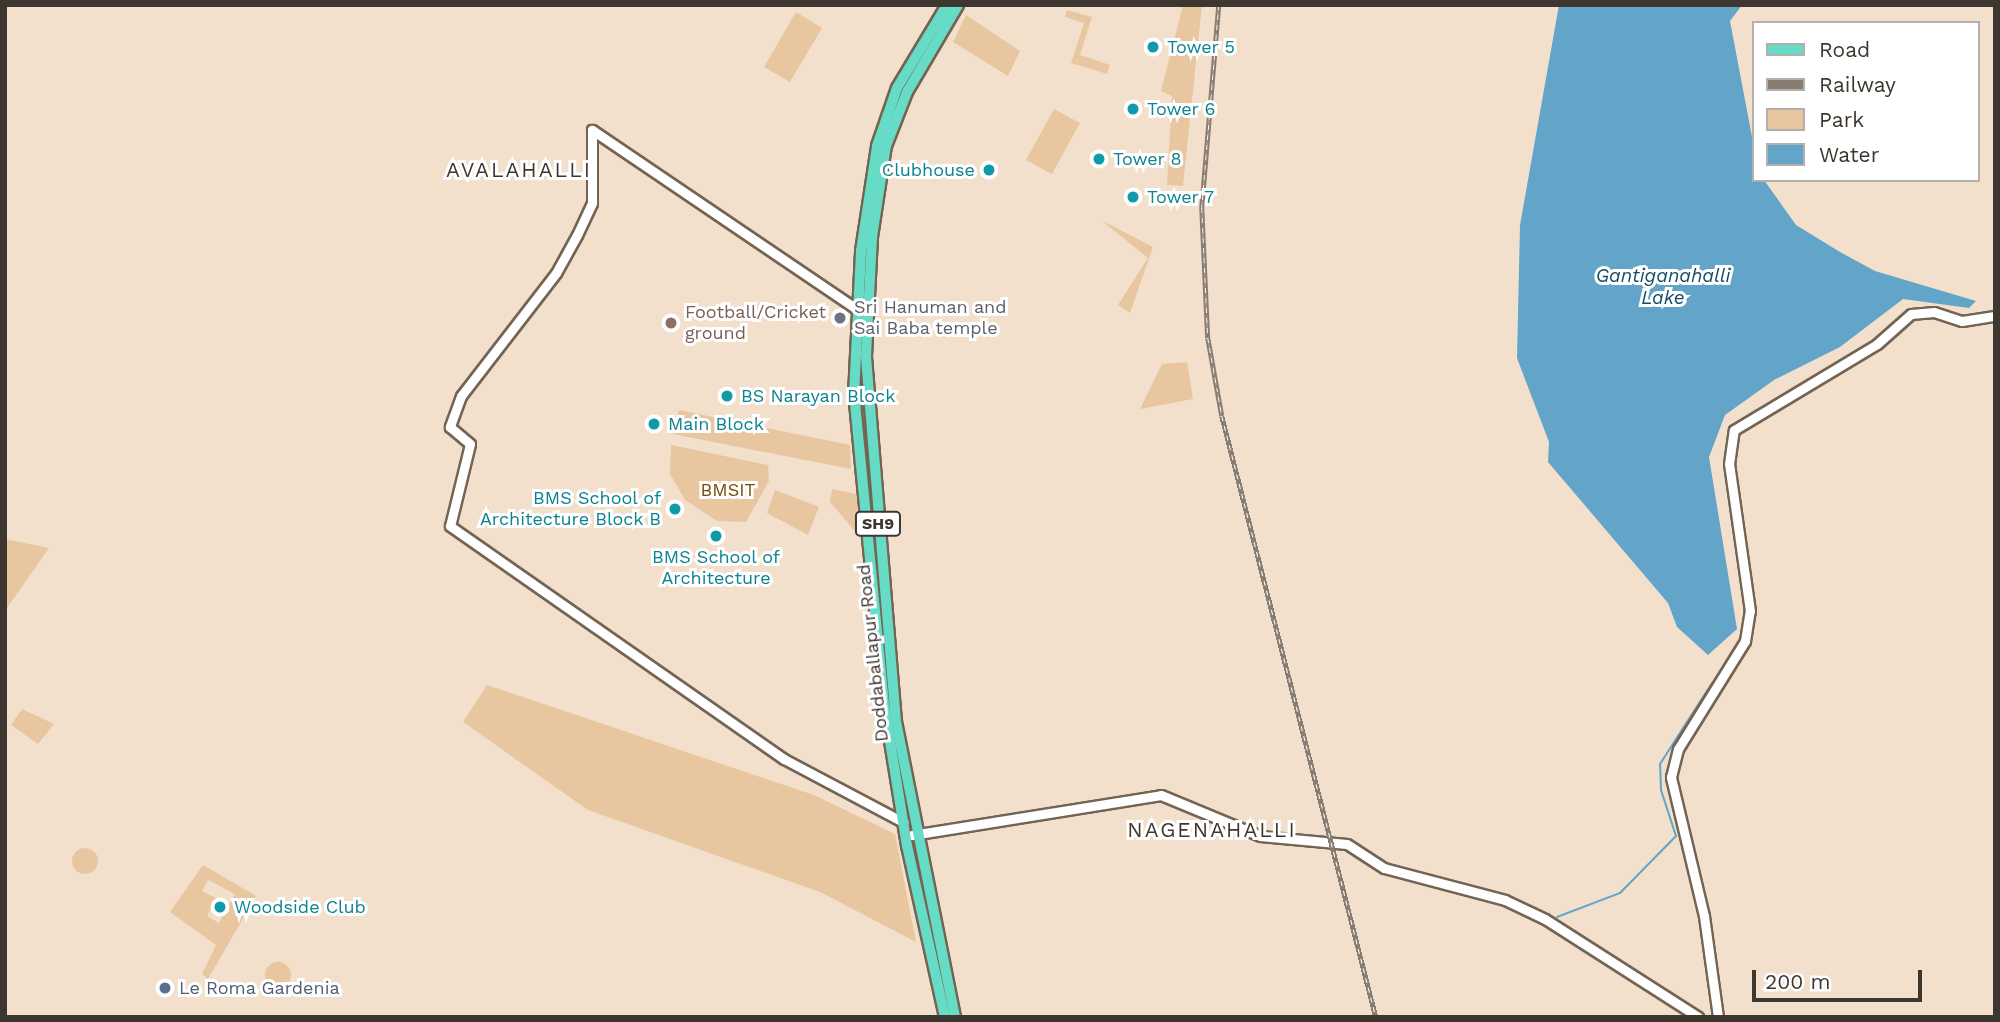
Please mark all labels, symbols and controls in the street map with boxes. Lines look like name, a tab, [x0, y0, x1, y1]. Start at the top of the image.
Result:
legend	[1752, 21, 1979, 182]
place label: Tower 5	[1167, 36, 1236, 58]
text: Road	[1819, 37, 1870, 62]
marker: Tower 5	[1145, 39, 1161, 55]
text: Railway	[1819, 72, 1896, 97]
place label: Tower 6	[1147, 98, 1216, 120]
marker: Tower 6	[1125, 101, 1141, 117]
text: Park	[1819, 107, 1864, 132]
text: Water	[1819, 142, 1879, 167]
place label: Tower 8	[1113, 148, 1182, 170]
marker: Tower 8	[1091, 151, 1107, 167]
district label: AVALAHALLI	[447, 157, 591, 183]
place label: Clubhouse	[882, 159, 975, 181]
marker: Clubhouse	[981, 162, 997, 178]
place label: Tower 7	[1147, 186, 1215, 208]
marker: Tower 7	[1125, 189, 1141, 205]
water label: Gantiganahalli Lake	[1596, 265, 1730, 309]
place label: Sri Hanuman and Sai Baba temple	[854, 297, 1006, 340]
place label: Football/Cricket ground	[685, 302, 826, 344]
marker: Sri Hanuman and Sai Baba temple	[832, 310, 848, 326]
marker: Football/Cricket ground	[663, 315, 679, 331]
place label: BS Narayan Block	[741, 385, 895, 407]
marker: BS Narayan Block	[719, 388, 735, 404]
place label: Main Block	[668, 413, 764, 435]
marker: Main Block	[646, 416, 662, 432]
park label: BMSIT	[701, 479, 755, 501]
place label: BMS School of Architecture Block B	[480, 488, 661, 530]
marker: BMS School of Architecture Block B	[667, 501, 683, 517]
road number: SH9	[854, 512, 903, 537]
marker: BMS School of Architecture	[708, 528, 724, 544]
place label: BMS School of Architecture	[652, 547, 780, 590]
street label: Doddaballapur Road	[853, 563, 893, 743]
district label: NAGENAHALLI	[1129, 817, 1295, 843]
place label: Woodside Club	[234, 896, 366, 918]
marker: Woodside Club	[212, 899, 228, 915]
scale bar	[1755, 956, 1925, 1000]
text: 200 m	[1765, 969, 1831, 994]
place label: Le Roma Gardenia	[179, 977, 340, 999]
marker: Le Roma Gardenia	[157, 980, 173, 996]

